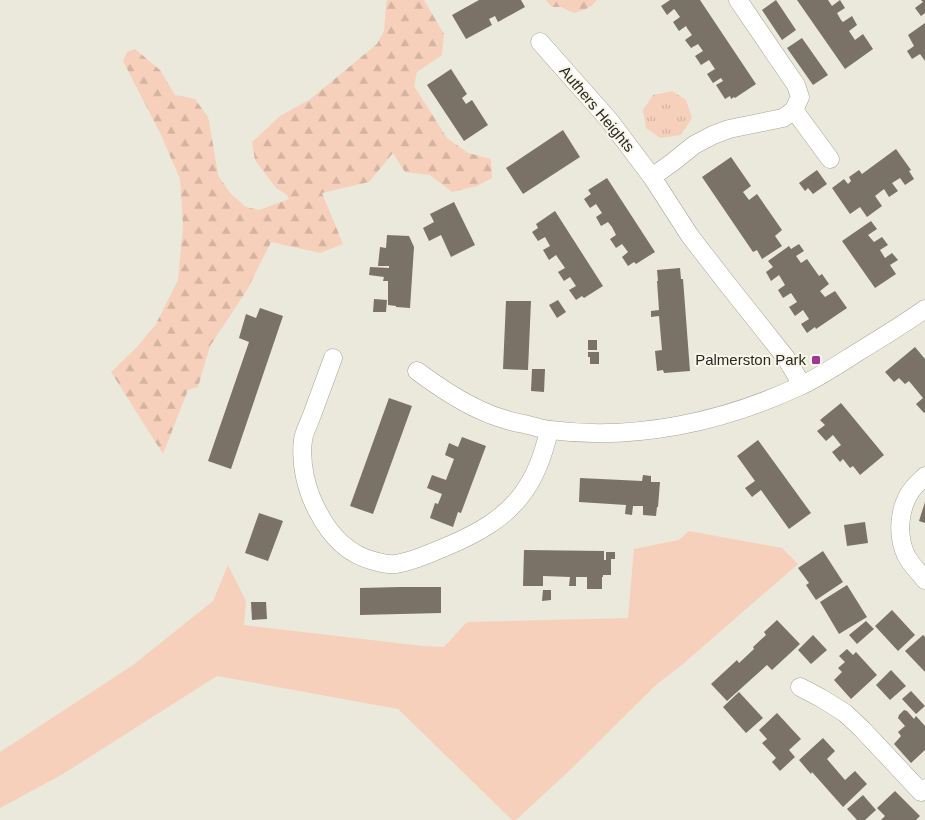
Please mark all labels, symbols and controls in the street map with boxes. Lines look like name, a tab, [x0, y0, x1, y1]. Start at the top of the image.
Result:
street label: Authers Heights	[557, 62, 638, 155]
place label: Palmerston Park	[695, 351, 806, 368]
marker: Palmerston Park	[810, 354, 822, 366]

